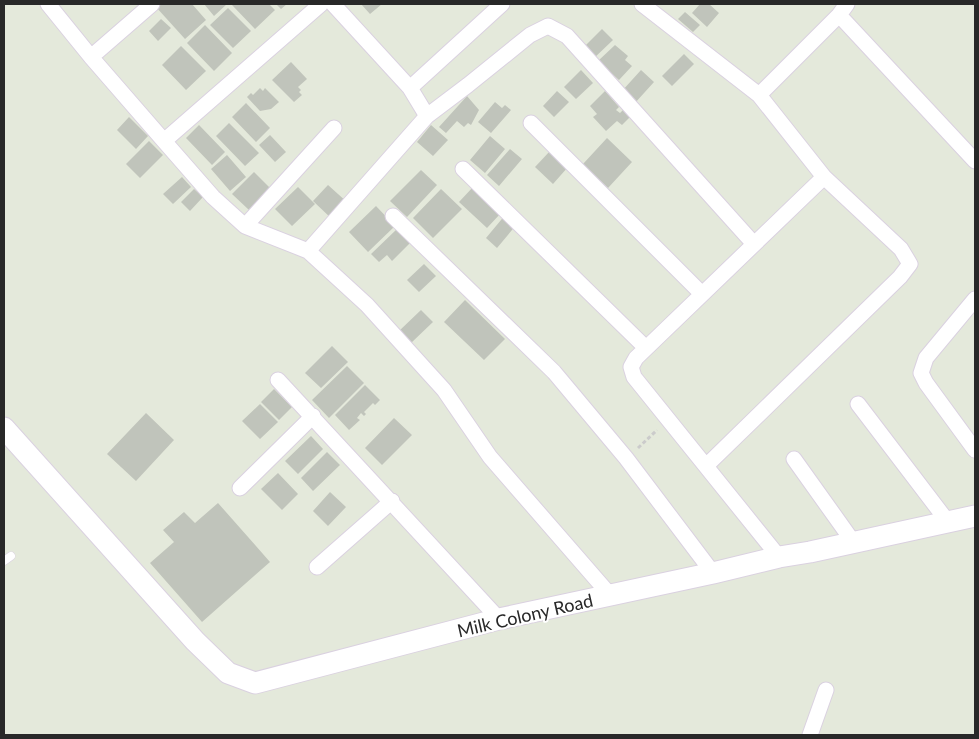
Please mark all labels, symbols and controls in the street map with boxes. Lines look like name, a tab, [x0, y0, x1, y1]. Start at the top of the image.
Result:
street label: Milk Colony Road	[455, 589, 595, 641]

